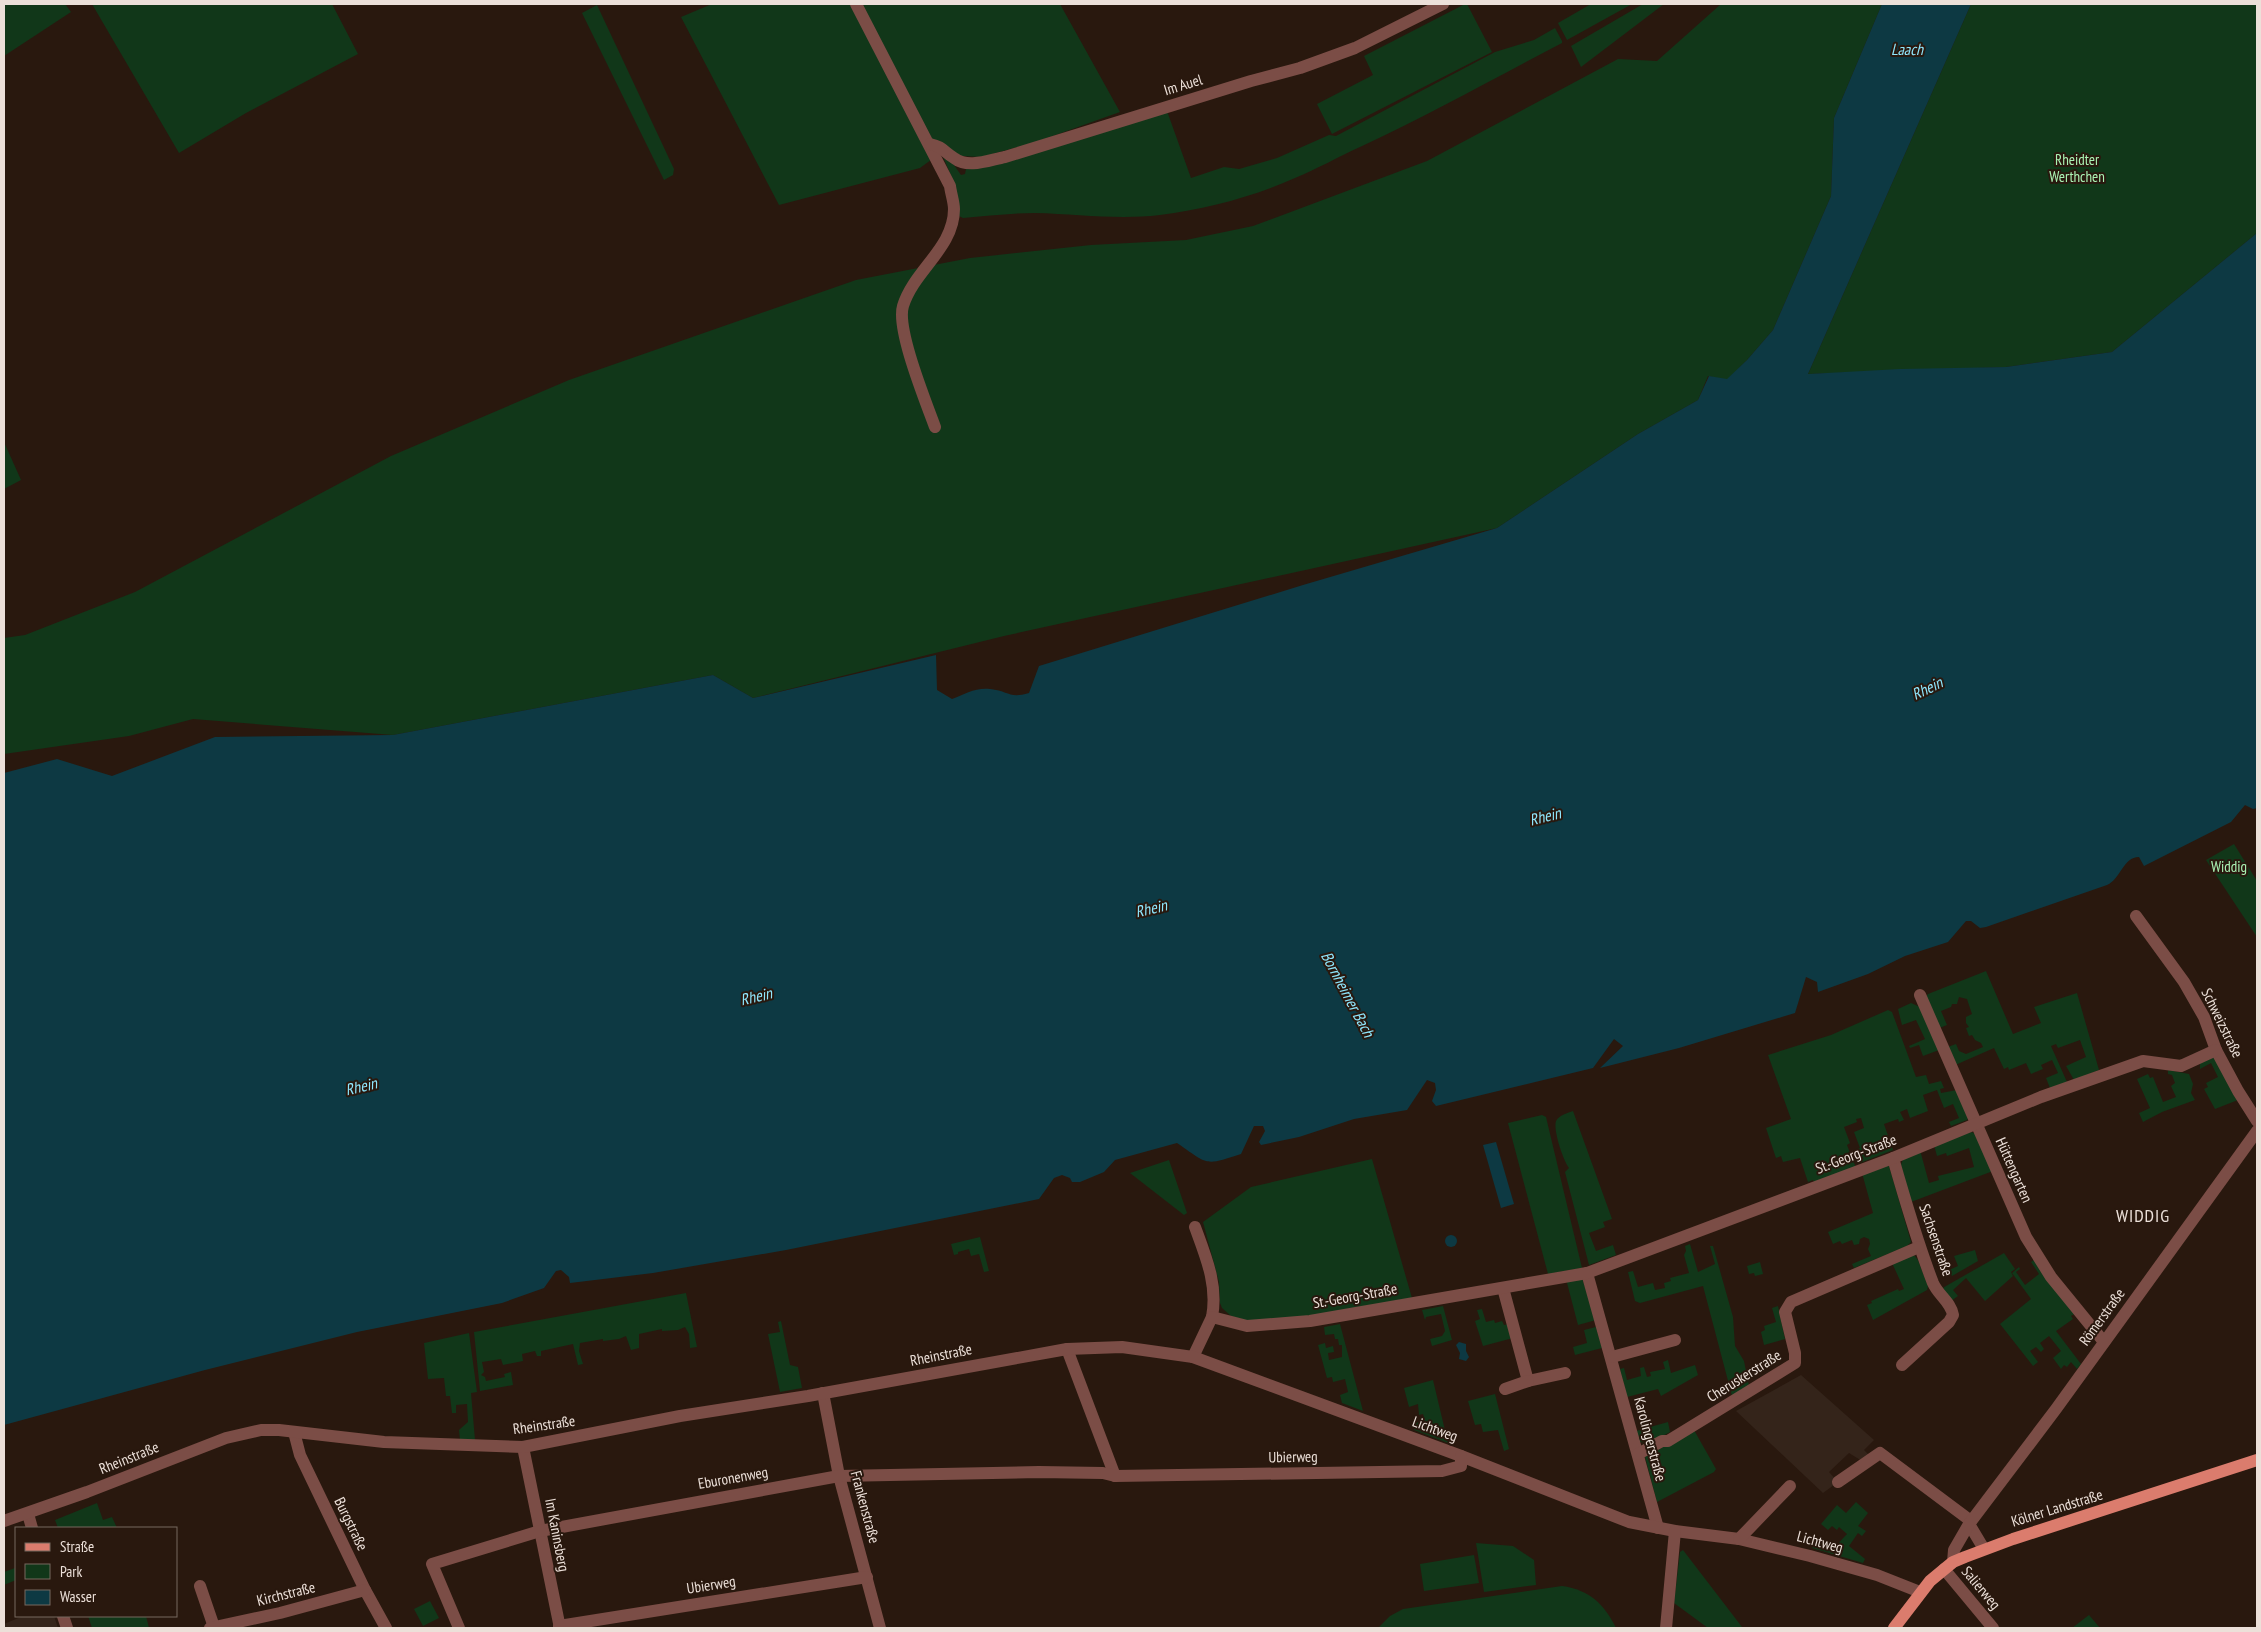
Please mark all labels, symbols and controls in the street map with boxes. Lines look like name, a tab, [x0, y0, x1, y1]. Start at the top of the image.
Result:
water label: Laach	[1891, 39, 1924, 59]
street label: Im Auel	[1161, 70, 1205, 99]
park label: Rheidter Werthchen	[2049, 150, 2105, 186]
water label: Rhein	[1908, 672, 1947, 704]
water label: Rhein	[1527, 802, 1564, 830]
park label: Widdig	[2211, 857, 2247, 876]
water label: Rhein	[1133, 894, 1170, 921]
water label: Bornheimer Bach	[1317, 948, 1379, 1041]
water label: Rhein	[738, 982, 775, 1009]
street label: Schweizstraße	[2198, 985, 2247, 1061]
water label: Rhein	[343, 1072, 380, 1099]
street label: St.-Georg-Straße	[1813, 1129, 1899, 1178]
street label: Hüttengarten	[1992, 1134, 2037, 1205]
street label: Sachsenstraße	[1915, 1201, 1958, 1278]
district label: WIDDIG	[2116, 1204, 2170, 1227]
street label: St.-Georg-Straße	[1311, 1279, 1398, 1312]
street label: Römerstraße	[2075, 1284, 2129, 1349]
street label: Rheinstraße	[908, 1339, 973, 1370]
street label: Cheruskerstraße	[1703, 1345, 1784, 1406]
street label: Karolingerstraße	[1630, 1395, 1671, 1483]
street label: Rheinstraße	[512, 1411, 576, 1438]
street label: Lichtweg	[1410, 1412, 1460, 1445]
street label: Rheinstraße	[96, 1437, 161, 1478]
street label: Ubierweg	[1268, 1447, 1318, 1466]
street label: Eburonenweg	[696, 1462, 769, 1493]
street label: Frankenstraße	[847, 1469, 884, 1545]
street label: Kölner Landstraße	[2009, 1485, 2105, 1530]
street label: Burgstraße	[330, 1494, 372, 1554]
street label: Im Kaninsberg	[541, 1497, 574, 1573]
street label: Lichtweg	[1795, 1526, 1845, 1557]
legend	[15, 1527, 178, 1617]
text: Straße	[60, 1537, 94, 1556]
text: Park	[60, 1562, 82, 1581]
street label: Salierweg	[1958, 1562, 2005, 1613]
street label: Ubierweg	[685, 1571, 737, 1598]
street label: Kirchstraße	[255, 1577, 317, 1610]
text: Wasser	[60, 1587, 97, 1606]

